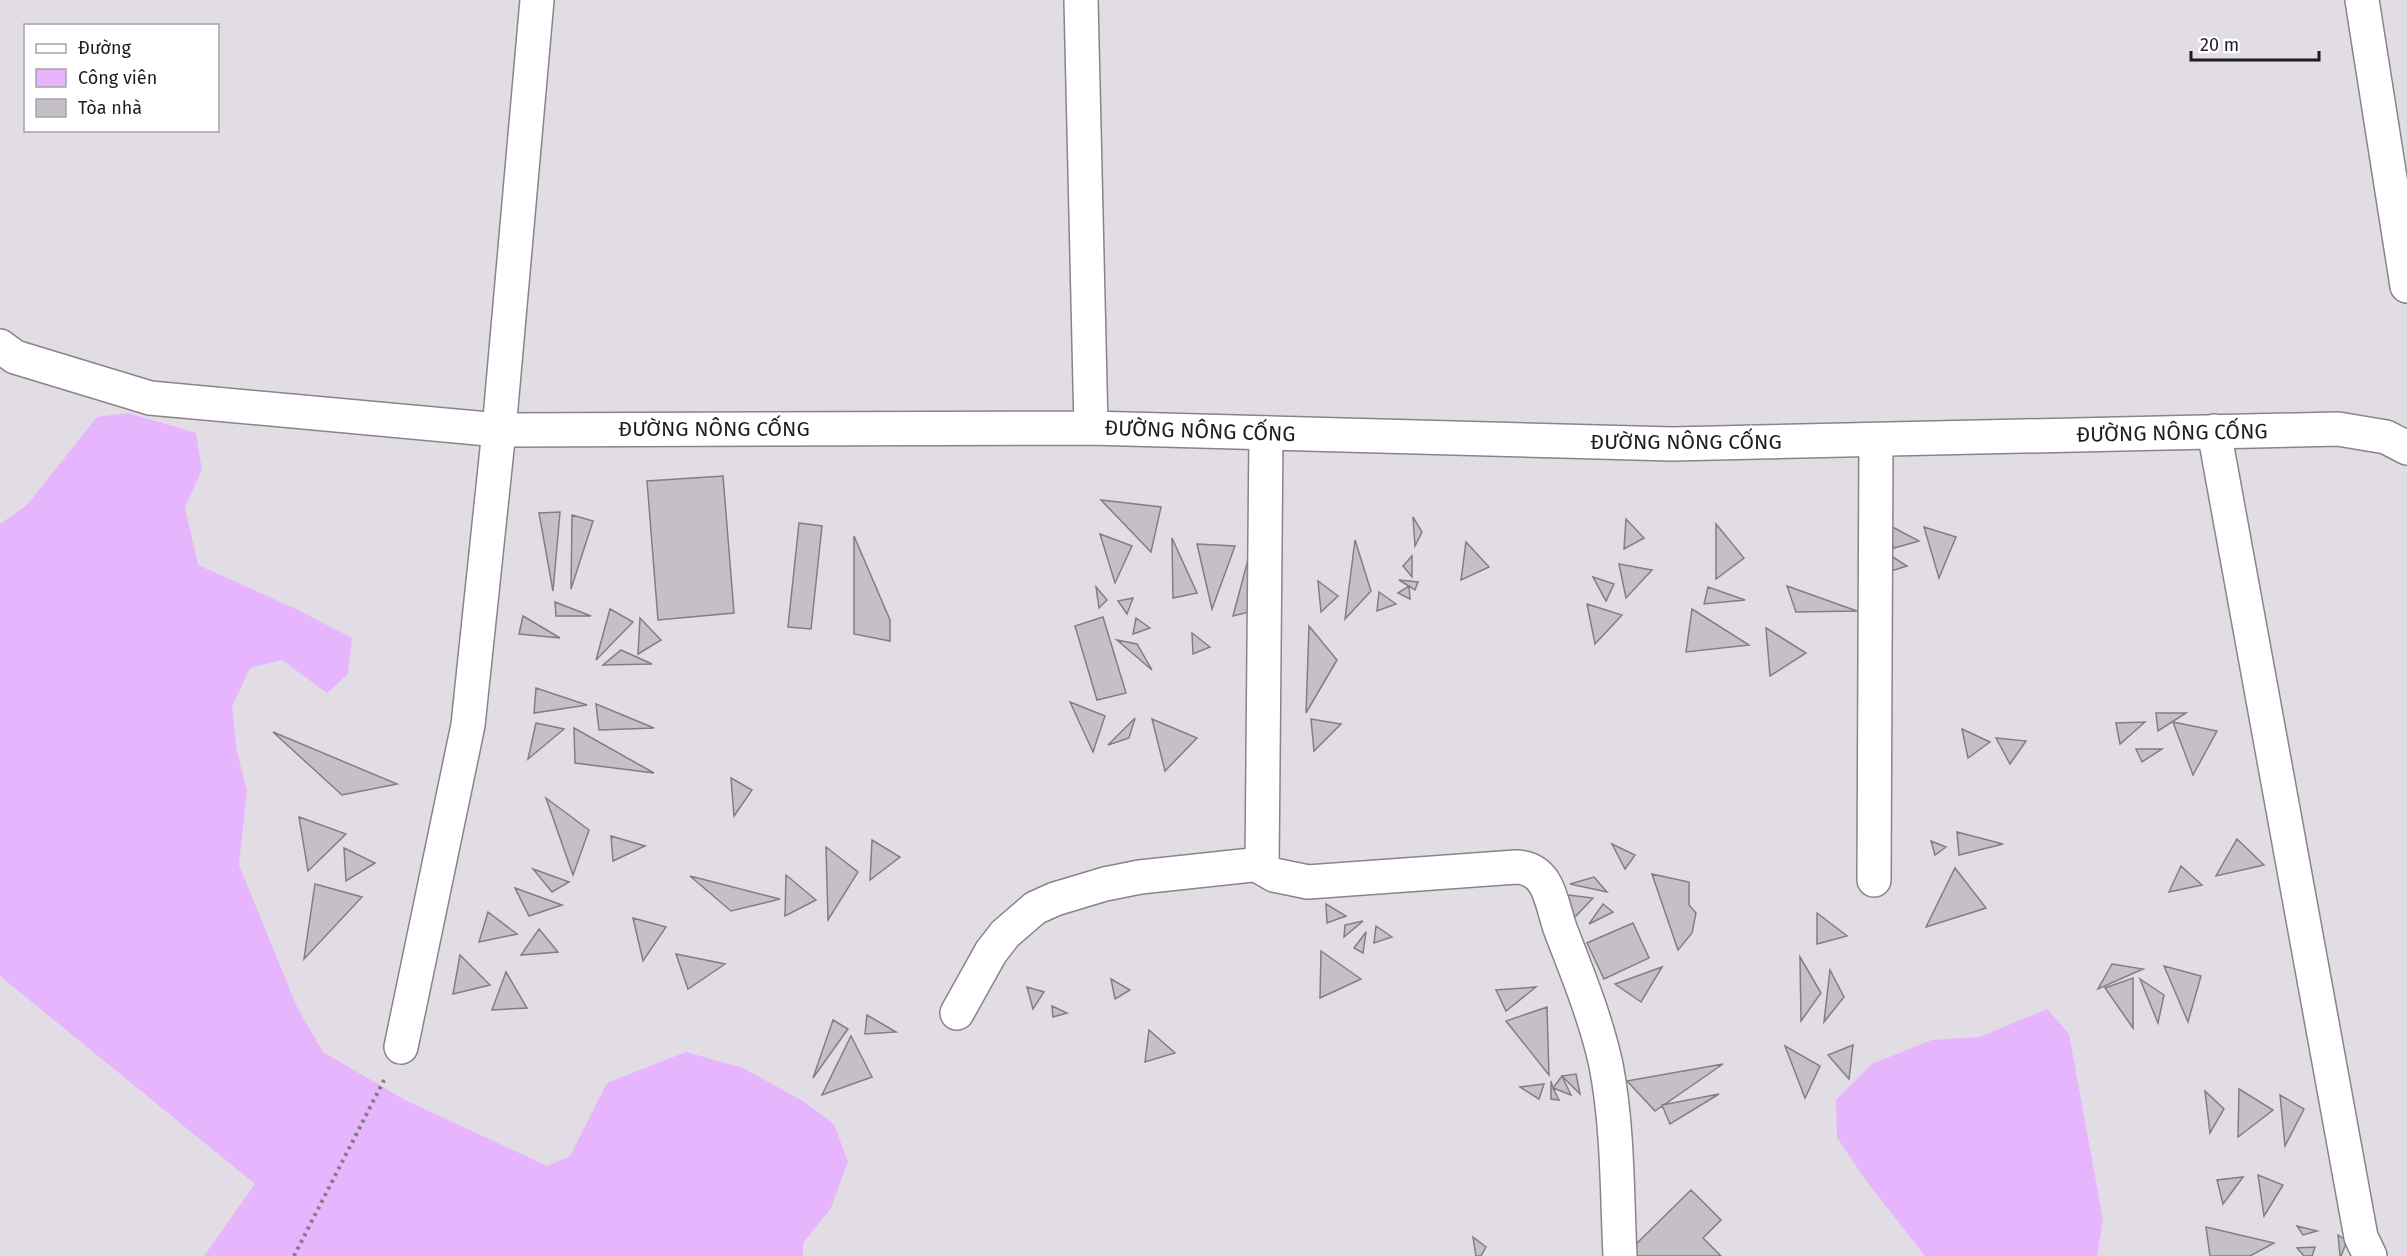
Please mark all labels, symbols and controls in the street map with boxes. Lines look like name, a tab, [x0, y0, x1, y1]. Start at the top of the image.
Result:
legend	[24, 24, 219, 132]
scale bar	[2191, 24, 2318, 62]
text: 20 m	[2200, 34, 2239, 56]
text: Đường	[78, 37, 132, 59]
text: Công viên	[78, 67, 157, 89]
text: Tòa nhà	[78, 97, 142, 119]
street label: ĐƯỜNG NÔNG CỐNG	[1104, 413, 1296, 447]
street label: ĐƯỜNG NÔNG CỐNG	[618, 414, 810, 442]
street label: ĐƯỜNG NÔNG CỐNG	[2076, 416, 2268, 448]
street label: ĐƯỜNG NÔNG CỐNG	[1590, 427, 1782, 455]

